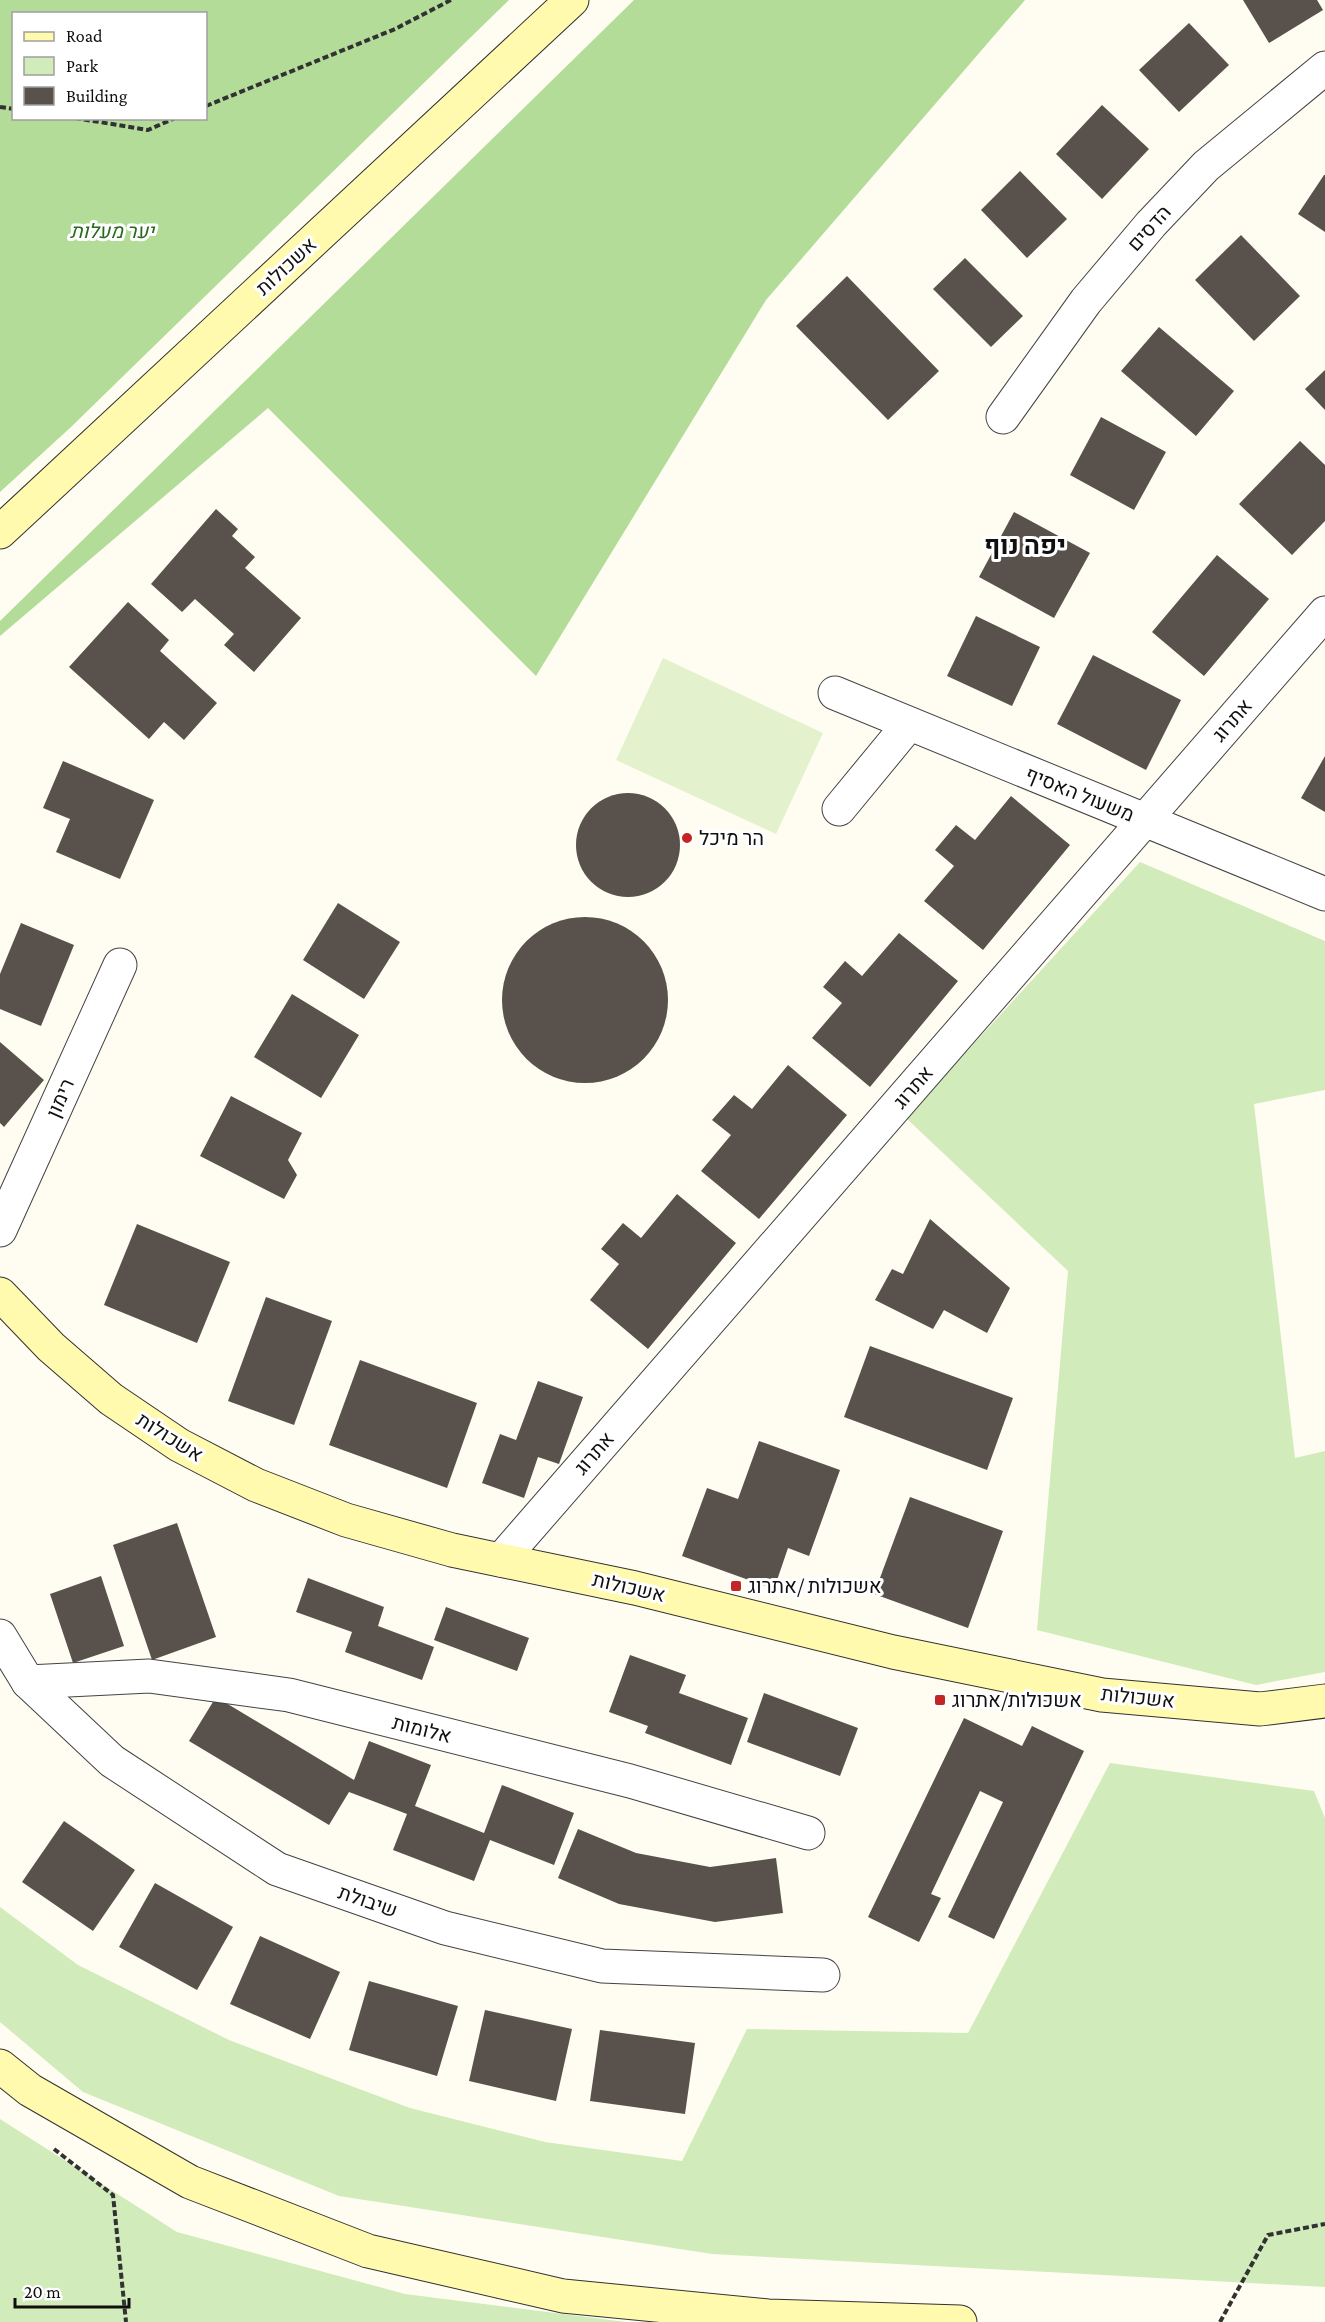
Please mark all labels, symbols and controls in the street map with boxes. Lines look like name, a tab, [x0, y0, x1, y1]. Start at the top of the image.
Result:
legend	[12, 12, 207, 120]
text: Road	[66, 26, 103, 46]
text: Park	[66, 56, 98, 76]
text: Building	[66, 86, 128, 106]
street label: הדסים	[1123, 201, 1175, 255]
park label: יער מעלות	[70, 220, 156, 242]
street label: אשכולות	[251, 233, 321, 299]
district label: יפה נוף	[984, 531, 1066, 560]
street label: אתרוג	[1208, 694, 1256, 746]
street label: משעול האסיף	[1022, 762, 1138, 826]
place label: הר מיכל	[699, 827, 764, 849]
marker: הר מיכל	[680, 831, 694, 845]
street label: אתרוג	[889, 1061, 937, 1113]
street label: רימון	[42, 1075, 78, 1121]
street label: אשכולות	[133, 1408, 207, 1466]
street label: אתרוג	[570, 1427, 618, 1479]
street label: אשכולות	[590, 1568, 668, 1606]
place label: אשכולות /אתרוג	[748, 1575, 882, 1597]
marker: אשכולות /אתרוג	[729, 1579, 743, 1593]
street label: אשכולות	[1100, 1682, 1176, 1712]
place label: אשכולות/אתרוג	[952, 1689, 1082, 1711]
marker: אשכולות/אתרוג	[933, 1693, 947, 1707]
street label: אלומות	[390, 1711, 454, 1747]
street label: שיבולת	[336, 1881, 400, 1921]
scale bar	[15, 2271, 129, 2309]
text: 20 m	[24, 2282, 61, 2302]

